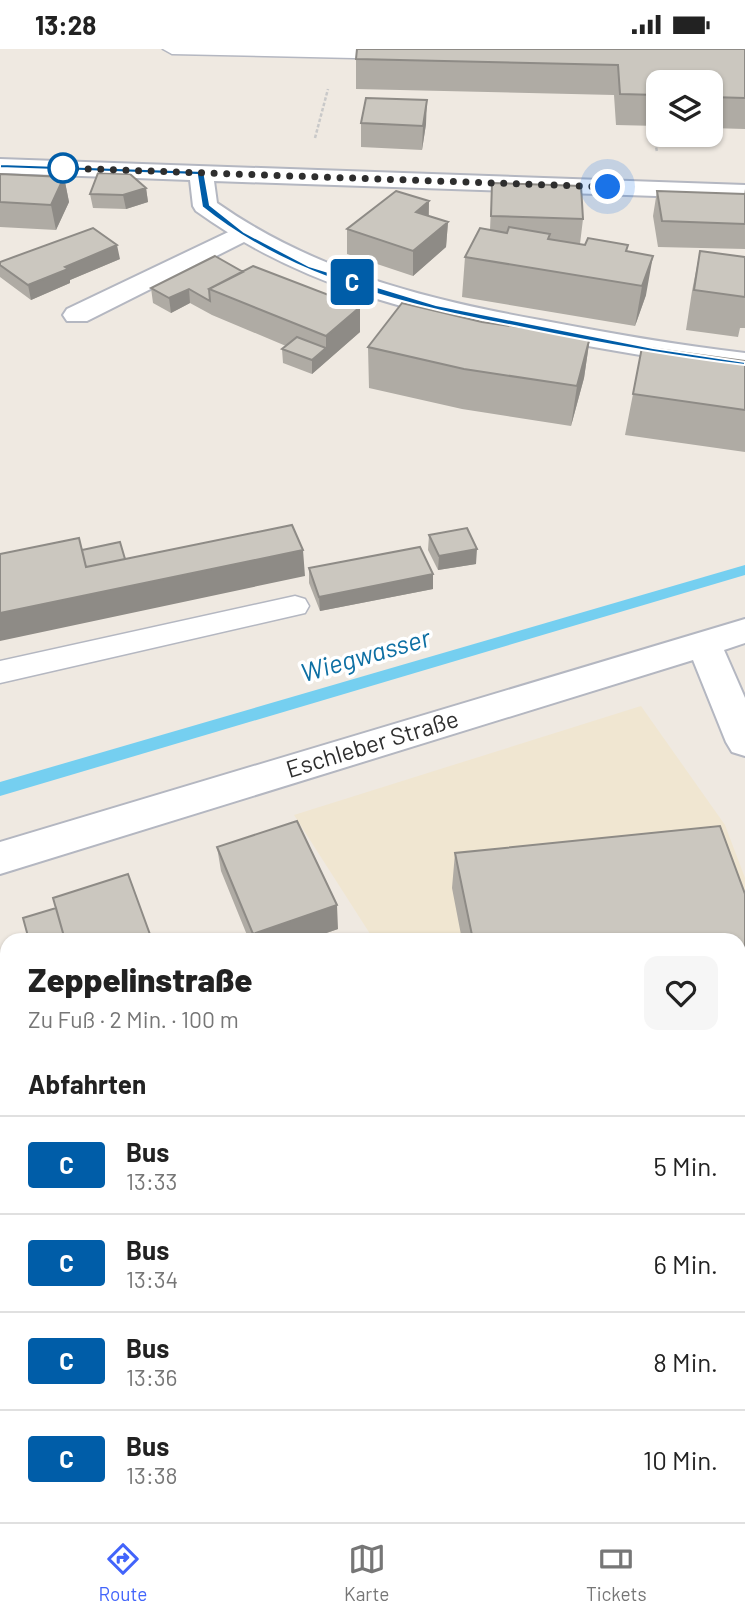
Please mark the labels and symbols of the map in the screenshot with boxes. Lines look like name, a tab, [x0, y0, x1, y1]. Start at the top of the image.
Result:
unlabelled marker	[48, 153, 78, 183]
your location	[590, 169, 625, 204]
line badge: C	[329, 259, 375, 305]
water label: Wiegwasser	[297, 620, 434, 687]
street label: Eschleber Straße	[282, 703, 462, 783]

